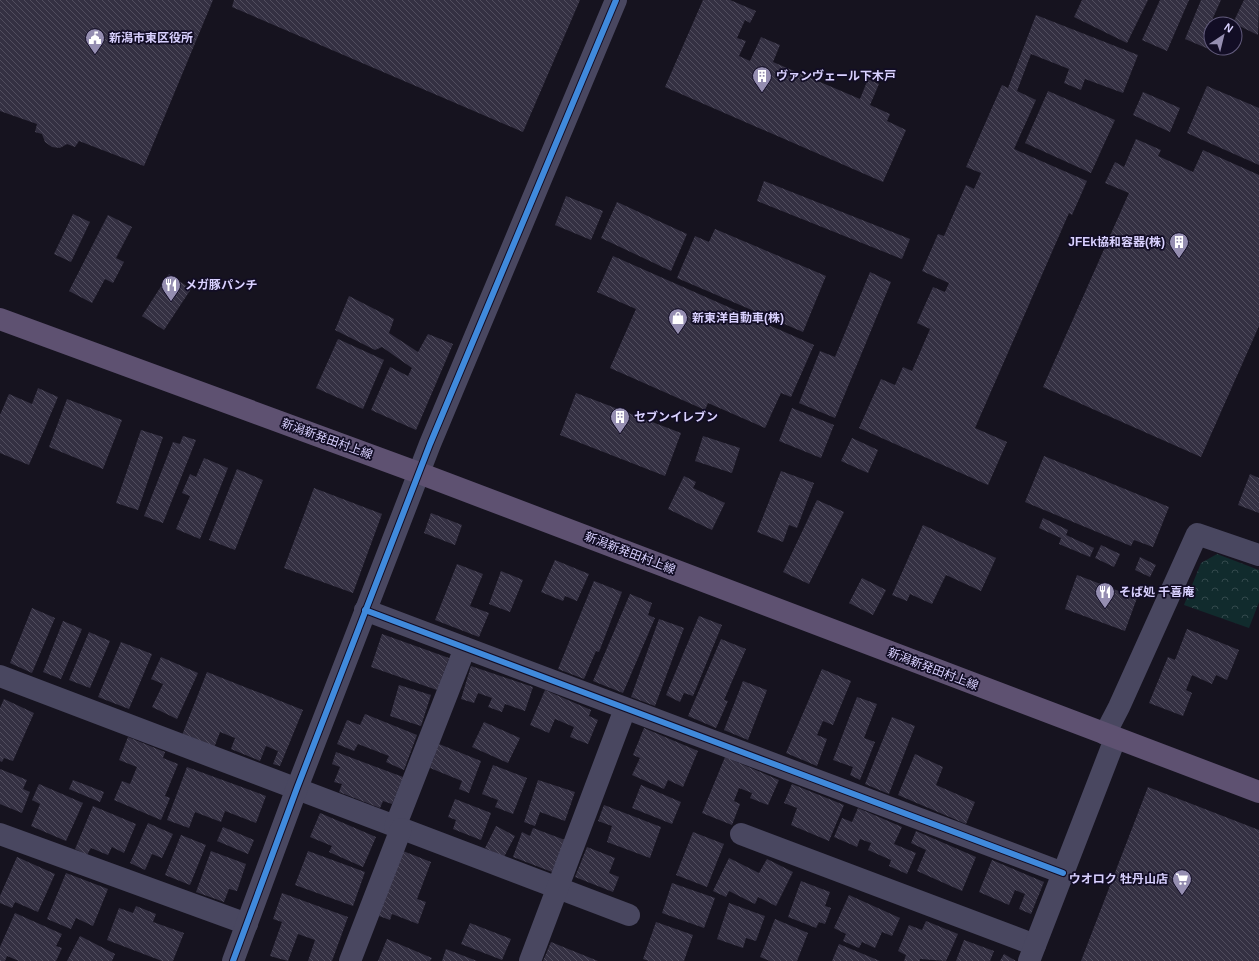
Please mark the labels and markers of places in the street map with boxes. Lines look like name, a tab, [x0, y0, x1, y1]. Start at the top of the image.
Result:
public building icon: 新潟市東区役所	[84, 27, 106, 55]
place label: 新潟市東区役所	[109, 31, 193, 45]
building icon: ヴァンヴェール下木戸	[751, 65, 773, 93]
place label: ヴァンヴェール下木戸	[776, 69, 896, 83]
building icon: JFEk協和容器(株)	[1168, 231, 1190, 259]
place label: JFEk協和容器(株)	[1068, 235, 1165, 249]
restaurant icon: メガ豚パンチ	[160, 274, 182, 302]
place label: メガ豚パンチ	[185, 278, 258, 292]
shop icon: 新東洋自動車(株)	[667, 307, 689, 335]
place label: 新東洋自動車(株)	[692, 311, 784, 325]
building icon: セブンイレブン	[609, 406, 631, 434]
place label: セブンイレブン	[634, 410, 718, 424]
restaurant icon: そば処 千喜庵	[1094, 581, 1116, 609]
place label: そば処 千喜庵	[1119, 585, 1194, 599]
supermarket icon: ウオロク 牡丹山店	[1171, 868, 1193, 896]
place label: ウオロク 牡丹山店	[1069, 872, 1168, 886]

